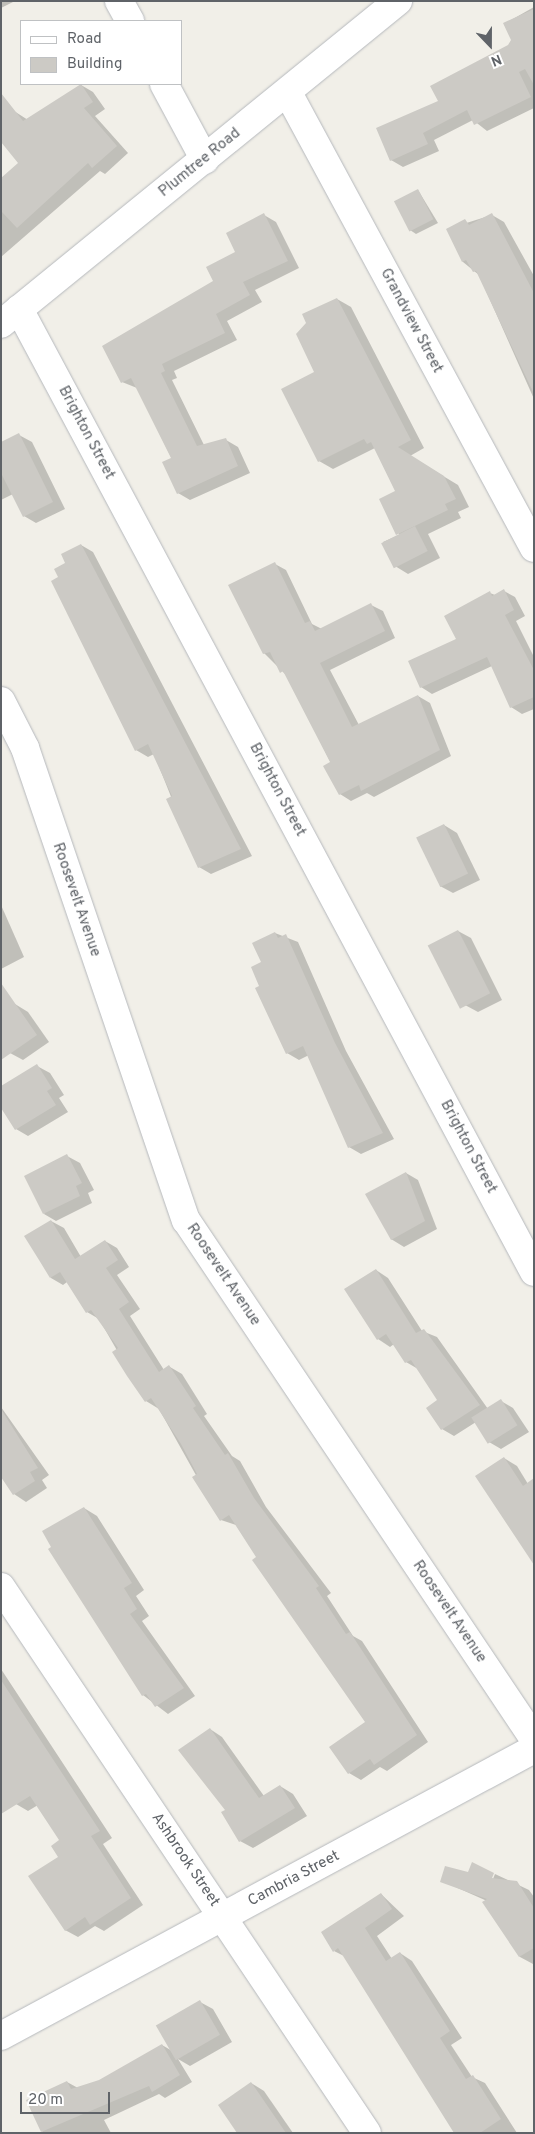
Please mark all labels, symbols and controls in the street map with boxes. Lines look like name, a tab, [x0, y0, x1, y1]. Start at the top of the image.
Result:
legend	[20, 20, 182, 85]
north arrow	[465, 20, 515, 70]
text: Road	[67, 30, 102, 49]
text: N	[488, 50, 504, 69]
text: Building	[67, 55, 122, 74]
street label: Plumtree Road	[156, 125, 244, 201]
street label: Grandview Street	[376, 266, 446, 376]
street label: Brighton Street	[54, 383, 118, 483]
street label: Brighton Street	[245, 740, 309, 840]
street label: Roosevelt Avenue	[48, 840, 104, 960]
street label: Brighton Street	[436, 1097, 500, 1197]
street label: Roosevelt Avenue	[182, 1220, 264, 1330]
street label: Roosevelt Avenue	[408, 1557, 490, 1667]
street label: Ashbrook Street	[147, 1810, 223, 1910]
street label: Cambria Street	[245, 1847, 343, 1911]
scale bar	[22, 2082, 112, 2114]
text: 20 m	[28, 2091, 63, 2110]

